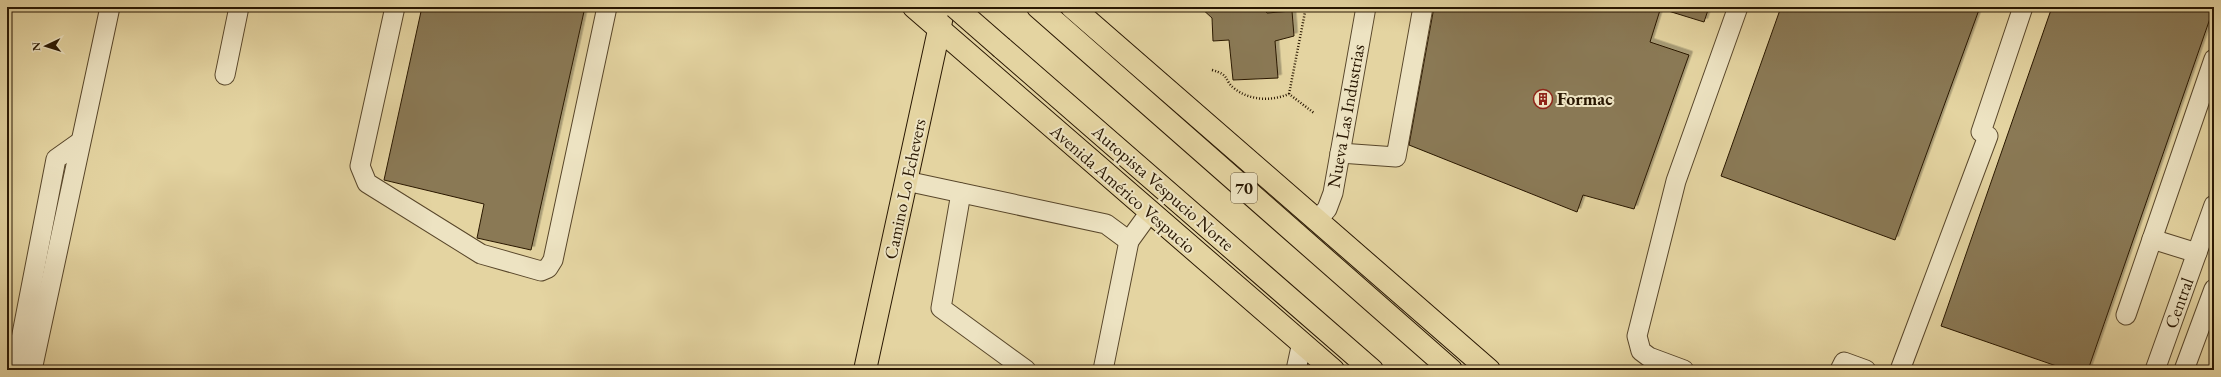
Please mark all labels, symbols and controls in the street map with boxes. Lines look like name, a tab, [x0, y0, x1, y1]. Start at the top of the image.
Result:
north arrow	[26, 26, 66, 66]
text: N	[29, 42, 43, 52]
street label: Nueva Las Industrias	[1322, 42, 1369, 189]
place label: Formac	[1557, 87, 1613, 110]
building icon: Formac	[1532, 88, 1554, 110]
street label: Camino Lo Echevers	[878, 116, 931, 261]
street label: Avenida Américo Vespucio	[1045, 118, 1201, 258]
street label: Autopista Vespucio Norte	[1087, 119, 1239, 256]
road number: 70	[1231, 173, 1257, 203]
street label: Central	[2159, 274, 2198, 331]

